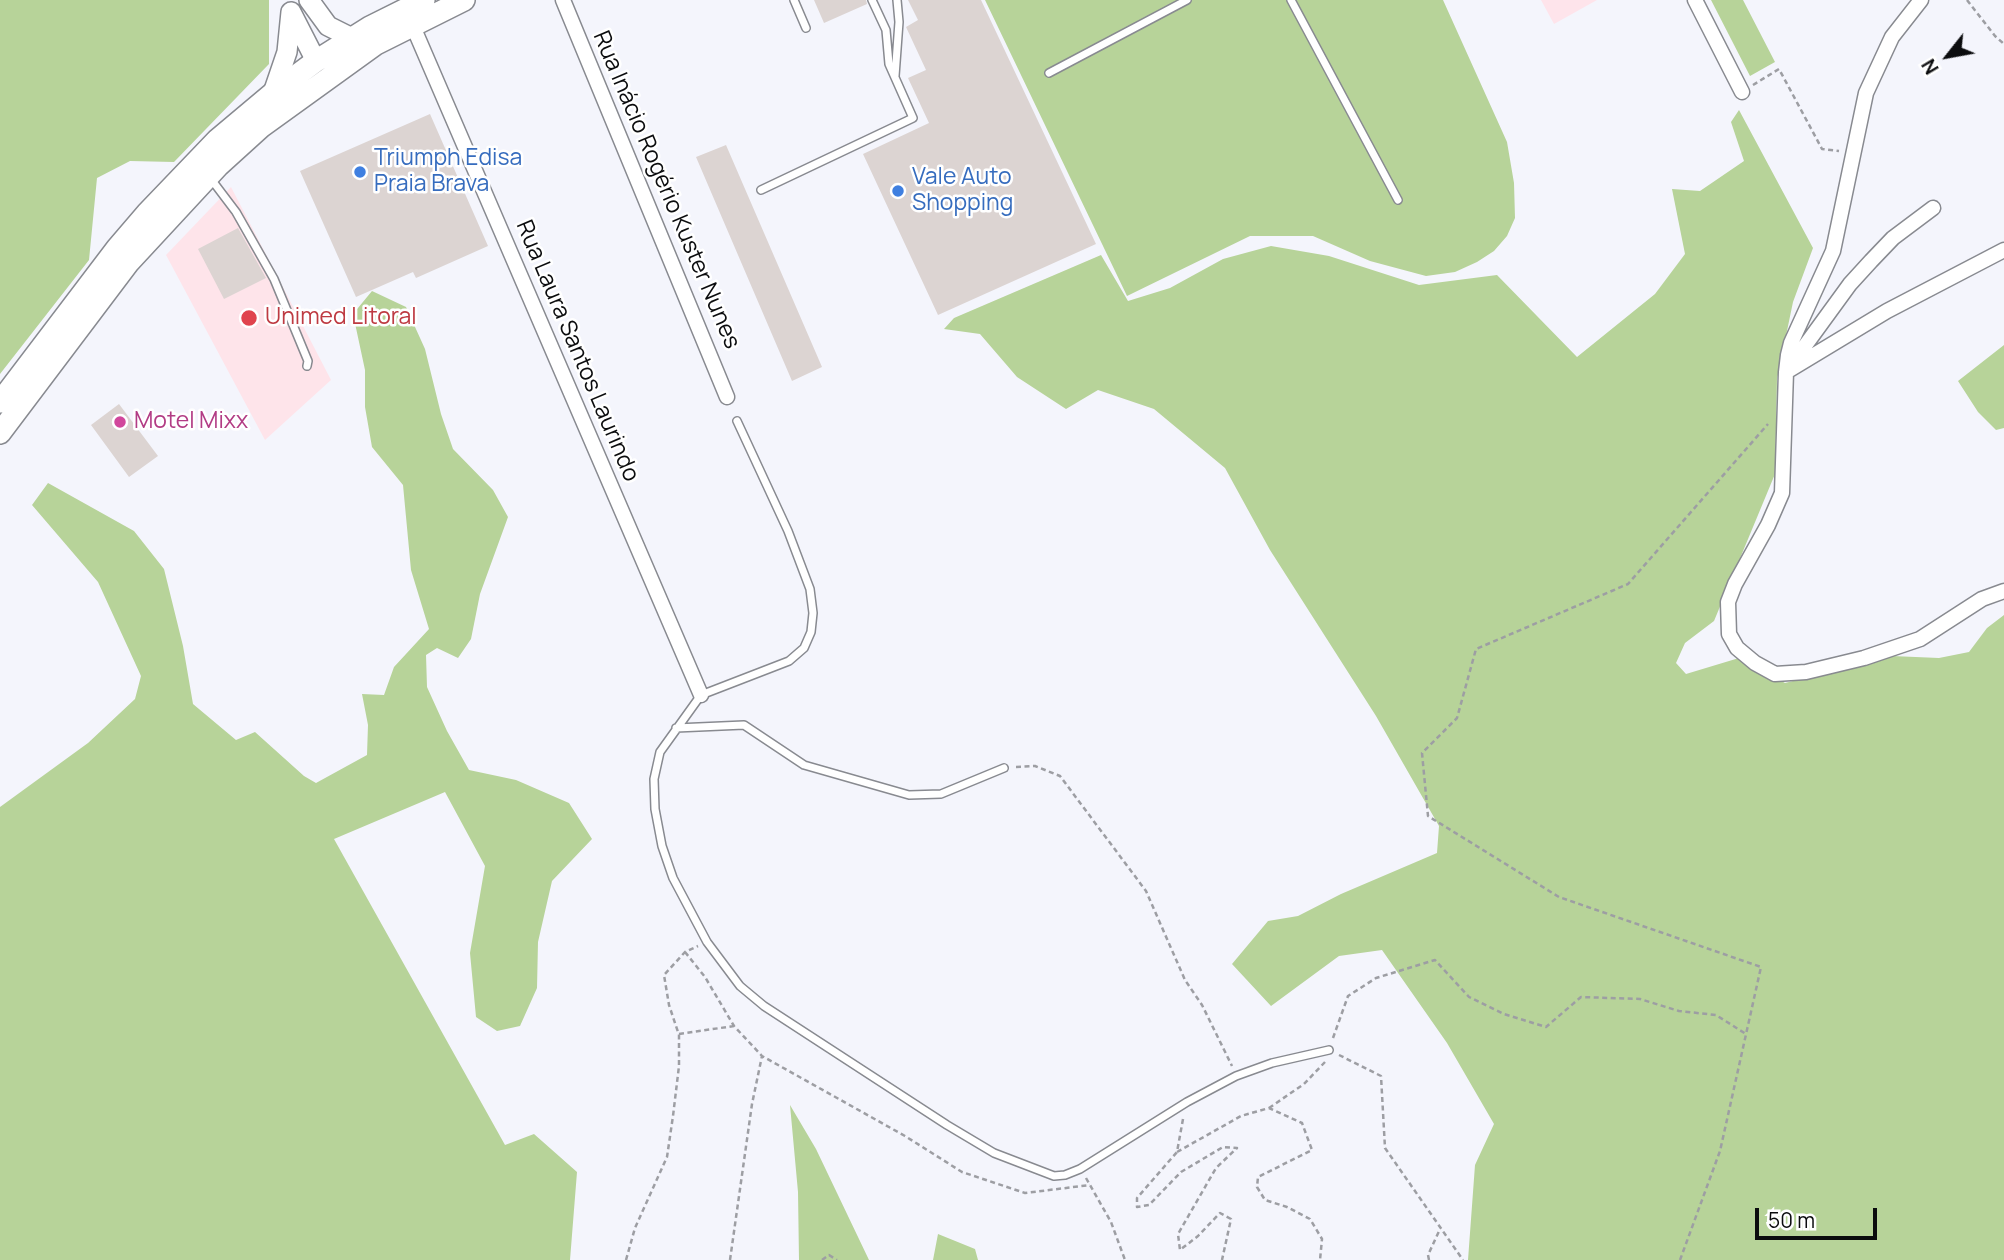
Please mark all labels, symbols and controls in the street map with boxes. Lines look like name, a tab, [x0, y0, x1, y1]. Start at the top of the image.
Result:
north arrow	[1913, 21, 1983, 91]
street label: Rua Inácio Rogério Kuster Nunes	[586, 27, 746, 353]
text: N	[1915, 54, 1945, 79]
place label: Triumph Edisa Praia Brava	[374, 145, 522, 199]
marker: Triumph Edisa Praia Brava	[352, 164, 368, 180]
place label: Vale Auto Shopping	[912, 164, 1013, 218]
marker: Vale Auto Shopping	[890, 183, 906, 199]
street label: Rua Laura Santos Laurindo	[509, 216, 645, 486]
place label: Unimed Litoral	[265, 304, 417, 332]
marker: Unimed Litoral	[239, 308, 259, 328]
place label: Motel Mixx	[134, 408, 248, 436]
marker: Motel Mixx	[112, 414, 128, 430]
scale bar	[1759, 1194, 1882, 1238]
text: 50 m	[1768, 1206, 1815, 1234]

